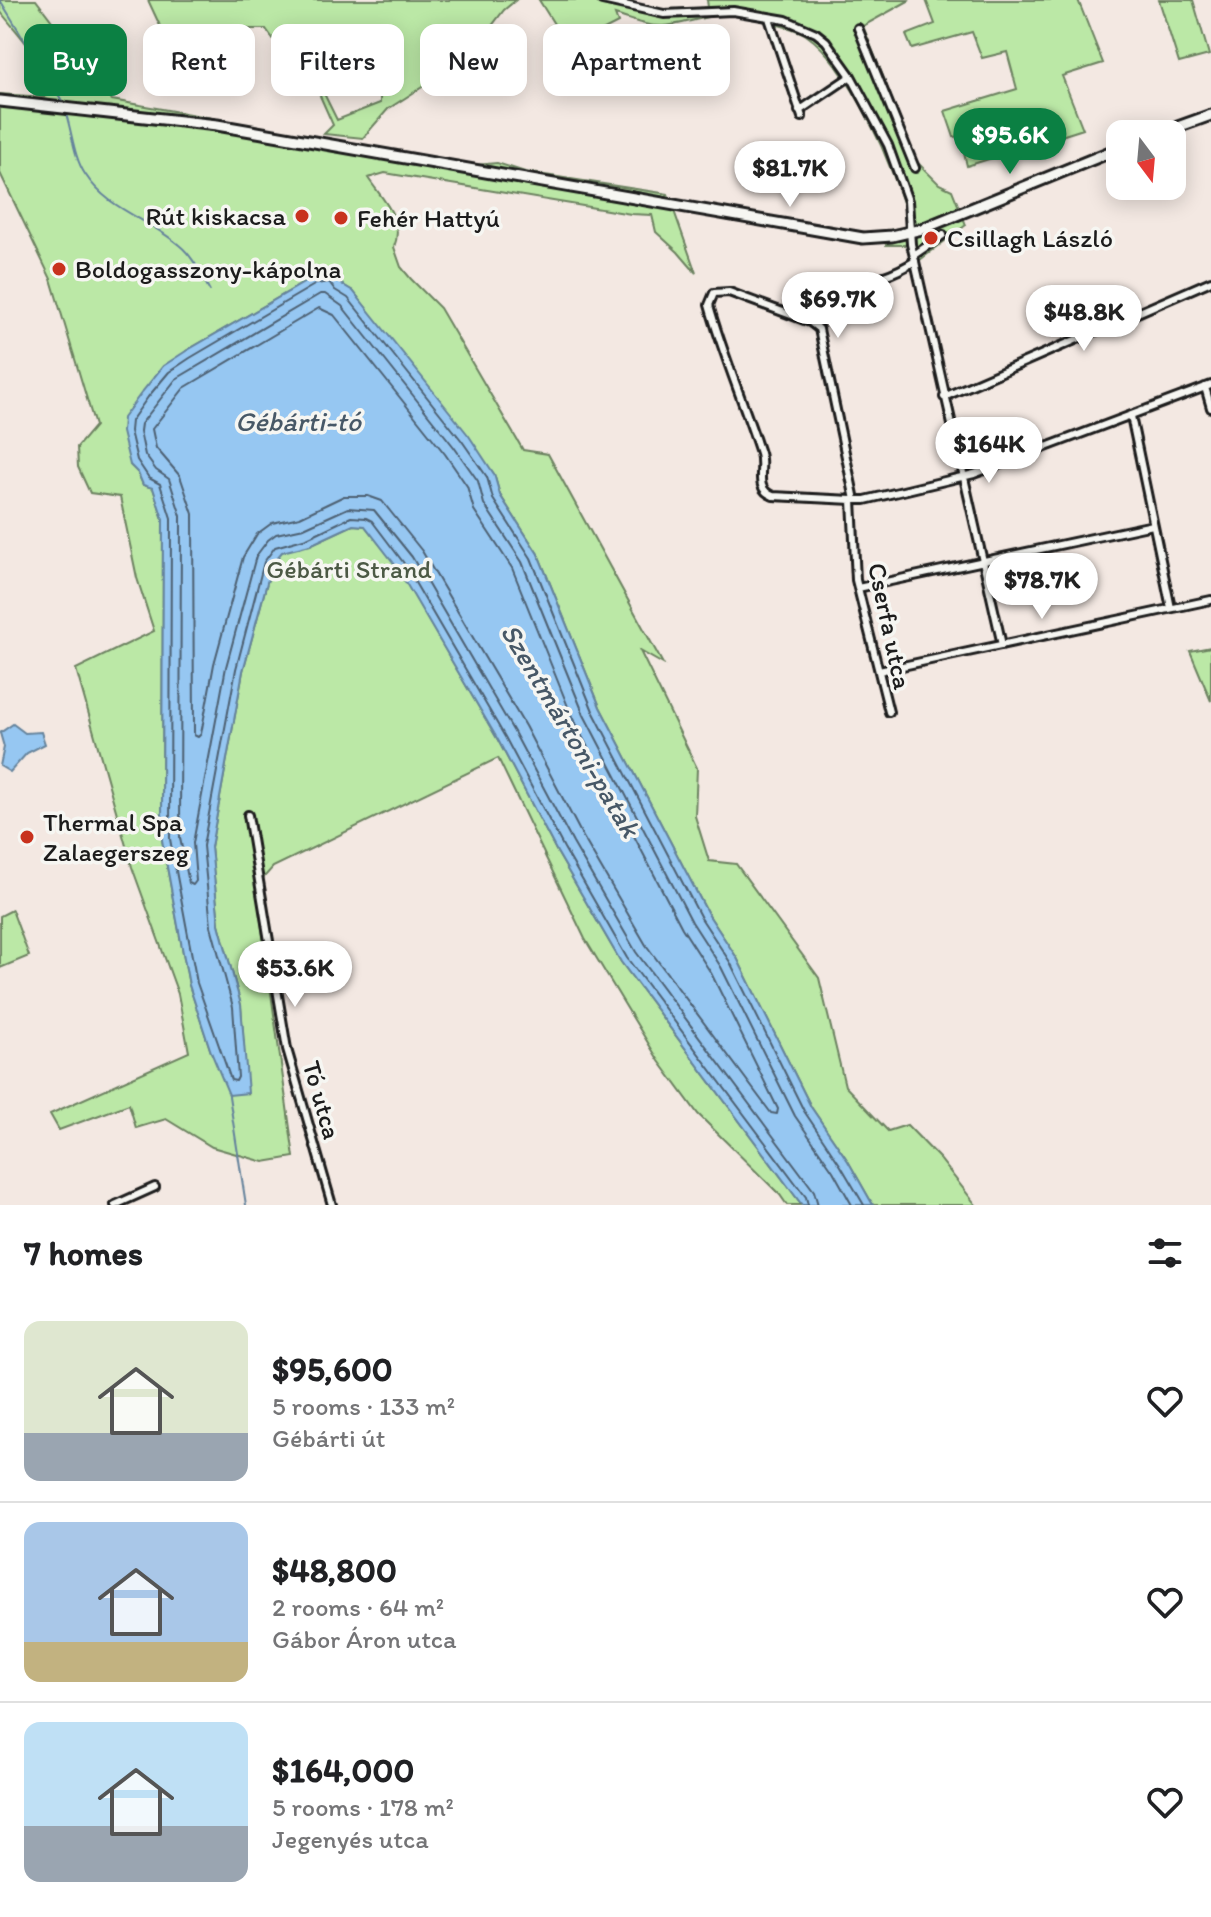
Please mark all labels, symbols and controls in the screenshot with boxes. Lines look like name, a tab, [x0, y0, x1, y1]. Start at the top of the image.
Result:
chip: Buy	[24, 24, 127, 96]
chip: Rent	[143, 24, 255, 96]
chip: Filters	[271, 24, 404, 96]
chip: New	[420, 24, 527, 96]
chip: Apartment	[543, 24, 730, 96]
pin: $95.6K	[945, 108, 1075, 176]
text: $95.6K	[971, 118, 1049, 150]
north arrow	[1106, 120, 1186, 200]
map controls	[1106, 120, 1186, 200]
pin: $81.7K	[725, 141, 855, 209]
text: $81.7K	[752, 151, 828, 183]
place label: Rút kiskacsa	[145, 200, 286, 232]
place label: Fehér Hattyú	[357, 202, 500, 234]
marker: Rút kiskacsa	[293, 207, 311, 225]
marker: Fehér Hattyú	[332, 209, 350, 227]
place label: Csillagh László	[947, 222, 1113, 254]
marker: Csillagh László	[922, 229, 940, 247]
place label: Boldogasszony-kápolna	[75, 253, 341, 285]
marker: Boldogasszony-kápolna	[50, 260, 68, 278]
pin: $69.7K	[773, 272, 903, 340]
text: $69.7K	[800, 282, 876, 314]
pin: $48.8K	[1019, 285, 1149, 353]
text: $48.8K	[1044, 295, 1124, 327]
water label: Gébárti-tó	[235, 404, 362, 438]
pin: $164K	[933, 417, 1045, 485]
text: $164K	[953, 427, 1025, 459]
park label: Gébárti Strand	[266, 553, 432, 585]
pin: $78.7K	[977, 553, 1107, 621]
street label: Cserfa utca	[861, 560, 919, 693]
text: $78.7K	[1004, 563, 1080, 595]
water label: Szentmártoni-patak	[494, 617, 649, 844]
place label: Thermal Spa Zalaegerszeg	[43, 806, 190, 868]
marker: Thermal Spa Zalaegerszeg	[18, 828, 36, 846]
pin: $53.6K	[230, 941, 360, 1009]
text: $53.6K	[256, 951, 334, 983]
street label: Tó utca	[296, 1057, 348, 1143]
icon: filters	[1143, 1231, 1187, 1275]
text: 7 homes	[24, 1233, 143, 1274]
text: $95,600	[272, 1349, 393, 1390]
icon: home	[88, 1353, 184, 1449]
icon: heart	[1143, 1379, 1187, 1423]
text: 5 rooms · 133 m²	[272, 1390, 455, 1422]
text: Gébárti út	[272, 1422, 386, 1454]
text: $48,800	[272, 1550, 397, 1591]
icon: home	[88, 1554, 184, 1650]
icon: heart	[1143, 1580, 1187, 1624]
text: 2 rooms · 64 m²	[272, 1591, 444, 1623]
text: Gábor Áron utca	[272, 1623, 457, 1655]
text: $164,000	[272, 1750, 414, 1791]
icon: home	[88, 1754, 184, 1850]
icon: heart	[1143, 1780, 1187, 1824]
text: 5 rooms · 178 m²	[272, 1791, 454, 1823]
text: Jegenyés utca	[272, 1823, 429, 1855]

